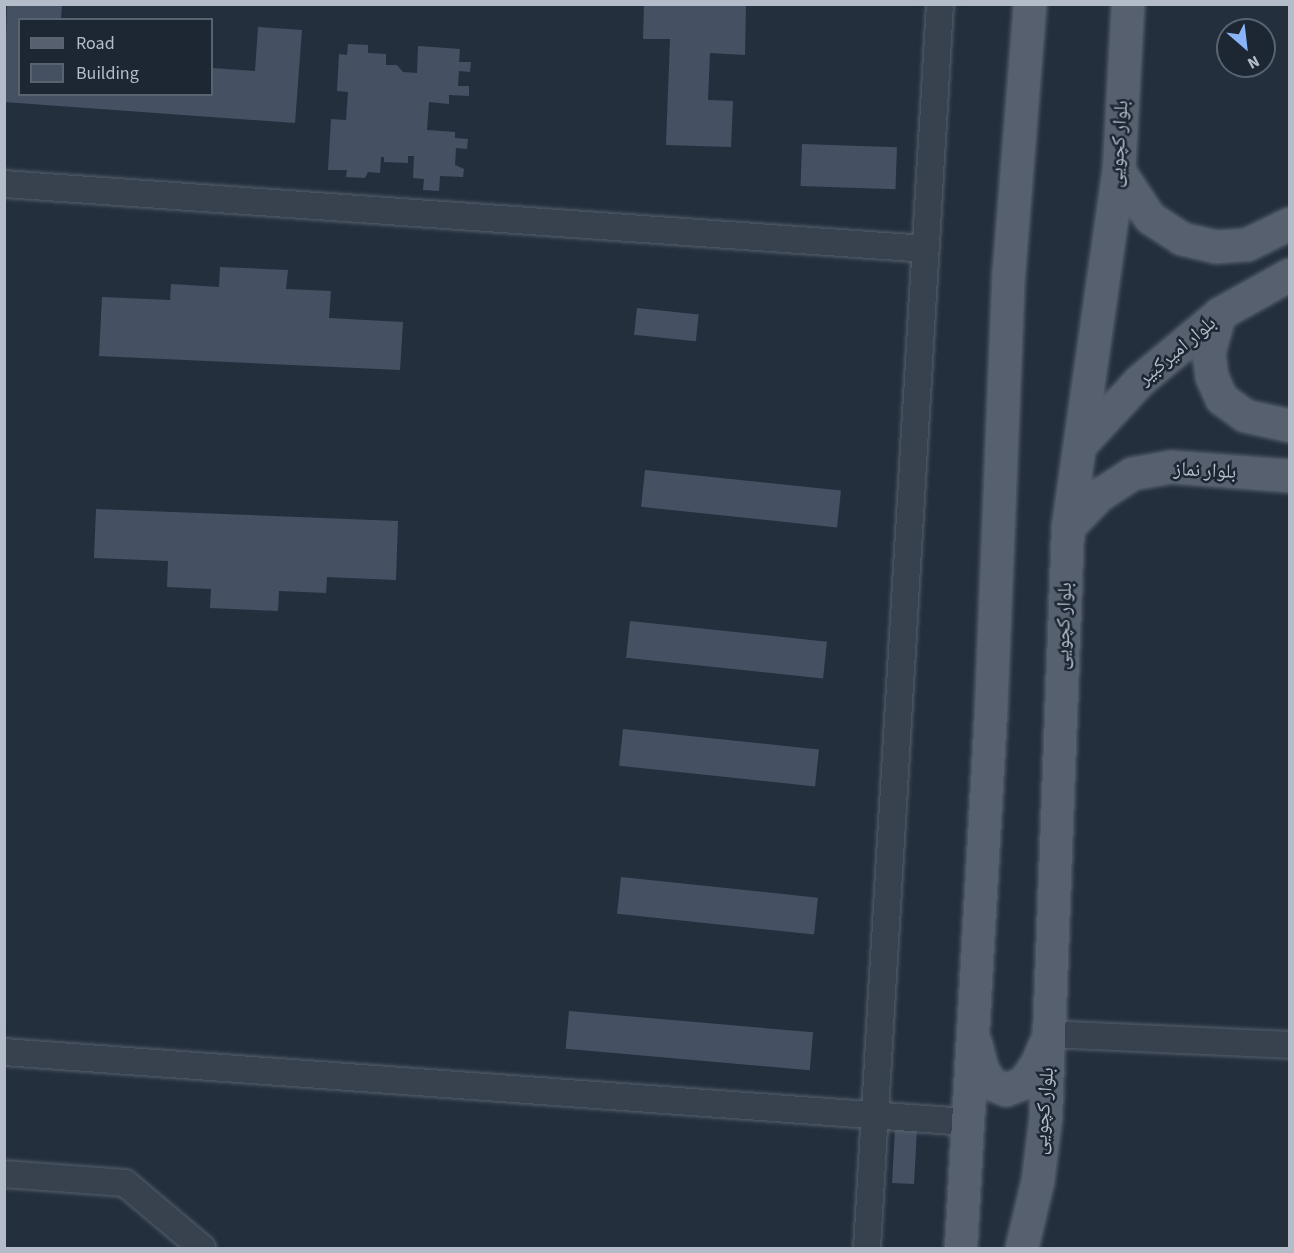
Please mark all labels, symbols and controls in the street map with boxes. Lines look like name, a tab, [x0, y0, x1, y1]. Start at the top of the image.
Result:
legend	[18, 18, 213, 96]
north arrow	[1216, 18, 1276, 78]
text: Road	[76, 31, 115, 56]
text: N	[1244, 50, 1263, 74]
text: Building	[76, 61, 139, 86]
street label: بلوار کچویی	[1104, 99, 1134, 189]
street label: بلوار امیرکبیر	[1133, 311, 1221, 391]
street label: بلوار نماز	[1173, 457, 1237, 485]
street label: بلوار کچویی	[1050, 582, 1078, 670]
street label: بلوار کچویی	[1028, 1066, 1060, 1156]

